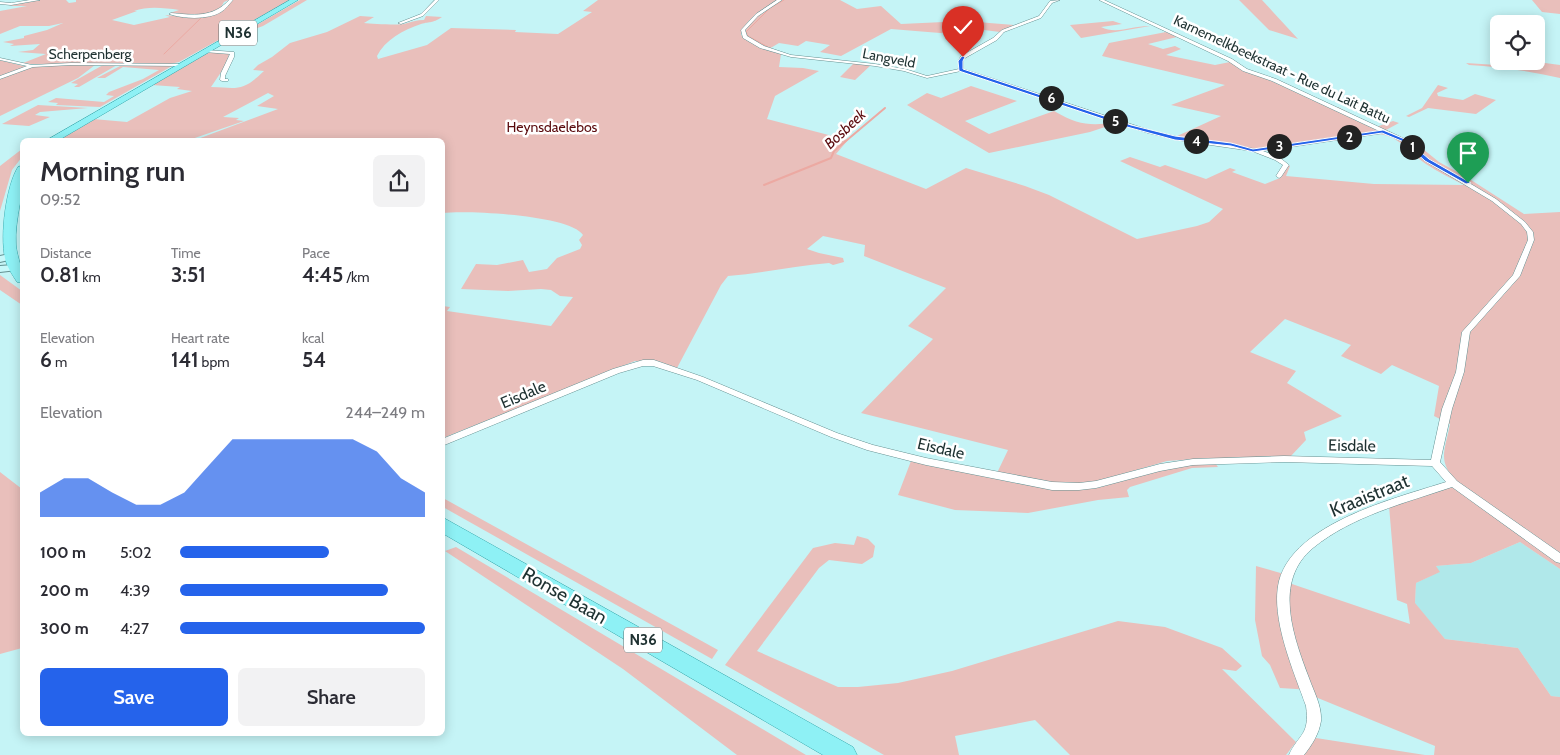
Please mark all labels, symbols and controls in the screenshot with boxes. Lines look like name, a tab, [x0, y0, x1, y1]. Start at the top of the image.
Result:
pin	[942, 6, 984, 57]
street label: Karnemelkbeekstraat - Rue du Lait Battu	[1171, 11, 1393, 127]
icon: check	[949, 13, 977, 41]
map controls	[1490, 15, 1545, 70]
button: locate	[1490, 15, 1545, 70]
road number: N36	[219, 20, 257, 46]
street label: Langveld	[861, 44, 917, 72]
street label: Scherpenberg	[49, 45, 132, 63]
pin: 6	[1038, 86, 1064, 110]
text: 6	[1048, 89, 1055, 107]
water label: Bosbeek	[821, 105, 870, 153]
pin: 5	[1102, 108, 1128, 134]
text: 5	[1112, 112, 1119, 130]
park label: Heynsdaelebos	[507, 118, 598, 136]
pin: 2	[1336, 124, 1362, 150]
pin: 4	[1184, 128, 1208, 154]
text: 2	[1346, 128, 1353, 146]
text: 4	[1192, 132, 1201, 150]
pin	[1447, 132, 1489, 183]
pin: 3	[1266, 134, 1292, 158]
pin: 1	[1400, 134, 1424, 160]
text: 3	[1276, 137, 1283, 155]
text: 1	[1410, 138, 1415, 156]
icon: arrive	[1454, 139, 1482, 167]
text: Morning run	[40, 154, 185, 188]
button: share	[373, 155, 425, 207]
text: 09:52	[40, 190, 81, 209]
text: Distance	[40, 244, 92, 262]
text: Time	[171, 244, 201, 262]
text: Pace	[302, 244, 330, 262]
text: 0.81	[40, 262, 79, 287]
text: 3:51	[171, 262, 206, 287]
text: 4:45	[302, 262, 343, 287]
text: km	[79, 268, 101, 286]
text: /km	[343, 268, 370, 286]
text: Elevation	[40, 329, 95, 347]
text: Heart rate	[171, 329, 230, 347]
text: kcal	[302, 329, 324, 347]
text: 6	[40, 347, 52, 372]
text: 141	[171, 347, 198, 372]
text: 54	[302, 347, 326, 372]
text: m	[52, 353, 67, 371]
text: bpm	[198, 353, 229, 371]
street label: Eisdale	[498, 376, 549, 413]
text: Elevation	[40, 403, 103, 422]
text: 244–249 m	[345, 403, 425, 422]
street label: Eisdale	[916, 434, 966, 463]
street label: Eisdale	[1328, 436, 1376, 455]
street label: Kraaistraat	[1326, 469, 1413, 522]
text: 100 m	[40, 543, 86, 562]
text: 5:02	[120, 543, 152, 562]
street label: Ronse Baan	[518, 562, 611, 629]
text: 200 m	[40, 581, 89, 600]
text: 4:39	[120, 581, 150, 600]
text: 300 m	[40, 619, 89, 638]
text: 4:27	[120, 619, 149, 638]
road number: N36	[624, 628, 662, 652]
button: Save	[40, 668, 228, 726]
button: Share	[238, 668, 425, 726]

